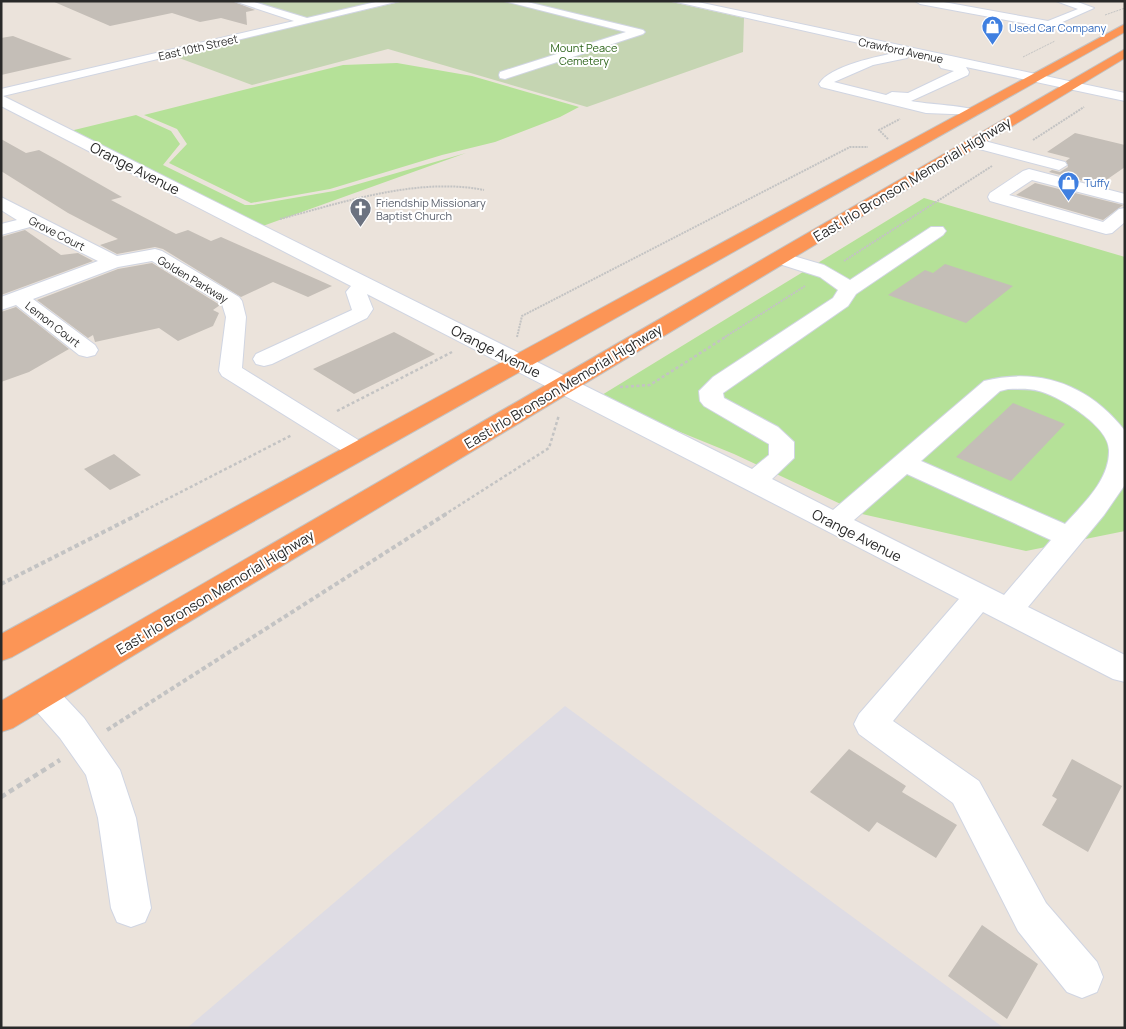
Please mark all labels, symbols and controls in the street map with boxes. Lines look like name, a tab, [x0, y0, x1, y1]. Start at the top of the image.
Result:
shop icon: Used Car Company	[981, 15, 1005, 46]
place label: Used Car Company	[1009, 20, 1106, 35]
street label: East 10th Street	[157, 31, 239, 63]
street label: Crawford Avenue	[857, 34, 945, 66]
park label: Mount Peace Cemetery	[551, 40, 618, 68]
street label: East Irlo Bronson Memorial Highway	[810, 112, 1015, 246]
street label: Orange Avenue	[87, 137, 183, 199]
shop icon: Tuffy	[1056, 170, 1080, 201]
place label: Tuffy	[1084, 175, 1110, 190]
place label: Friendship Missionary Baptist Church	[376, 195, 486, 223]
church icon: Friendship Missionary Baptist Church	[348, 196, 372, 227]
street label: Grove Court	[26, 212, 88, 254]
street label: Golden Parkway	[155, 252, 231, 306]
street label: Lemon Court	[22, 298, 84, 350]
street label: East Irlo Bronson Memorial Highway	[461, 319, 666, 453]
street label: Orange Avenue	[448, 320, 544, 382]
street label: Orange Avenue	[809, 504, 905, 566]
street label: East Irlo Bronson Memorial Highway	[113, 525, 318, 659]

